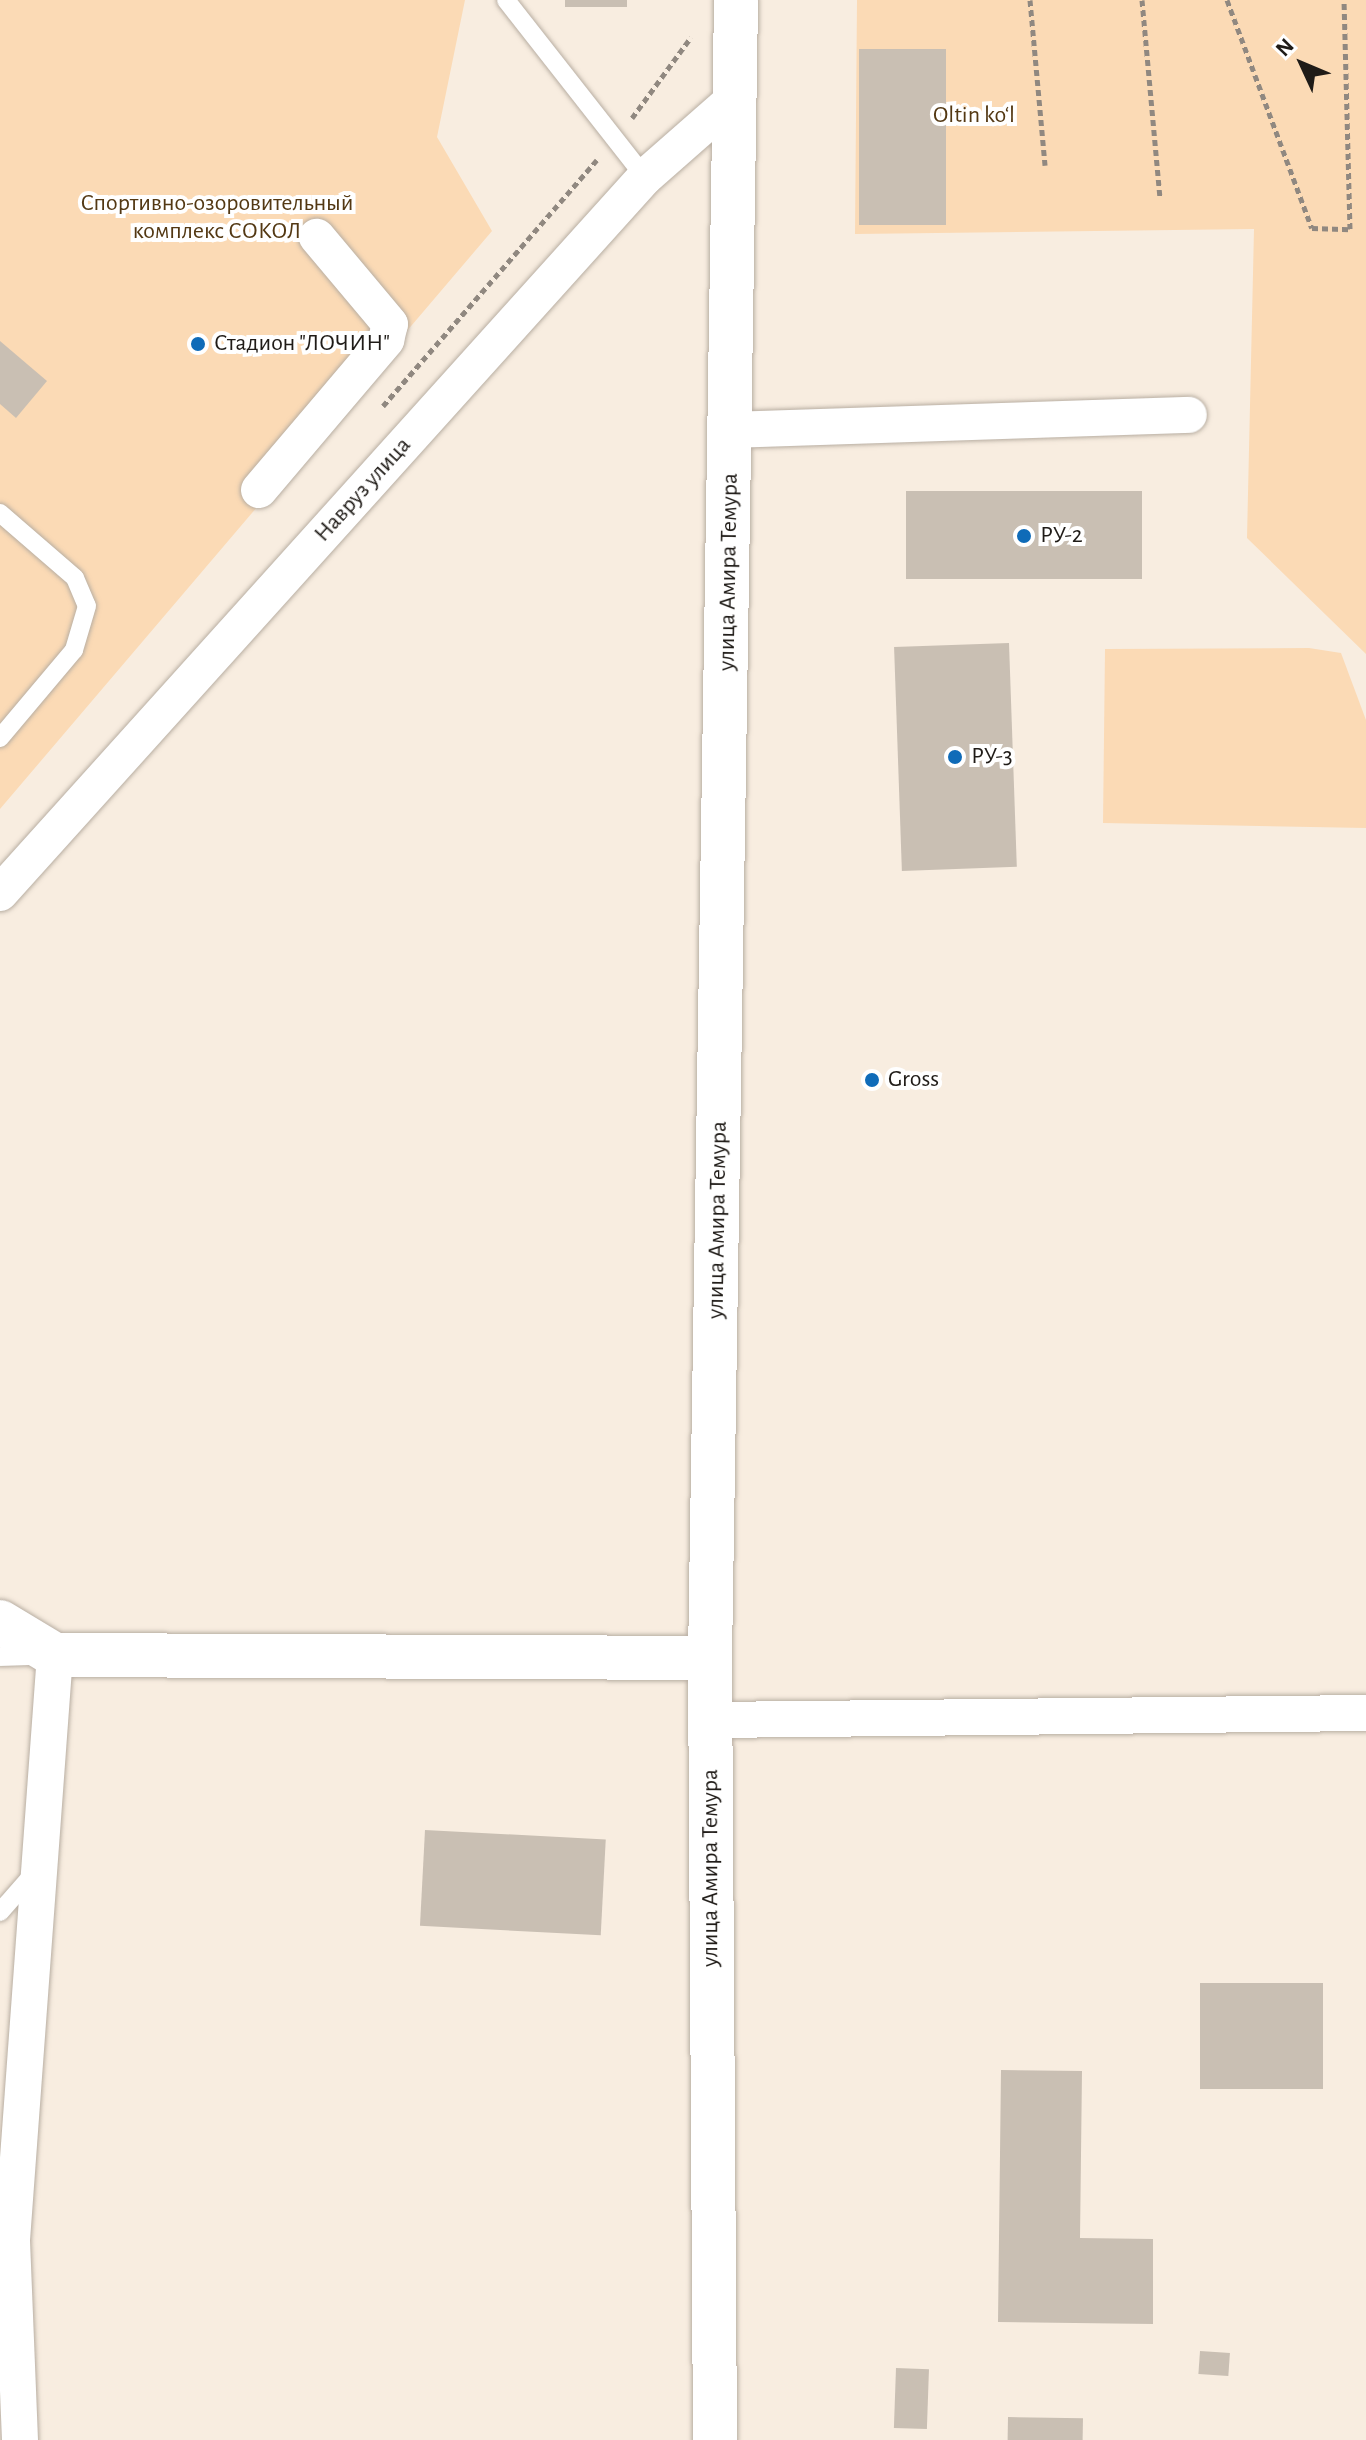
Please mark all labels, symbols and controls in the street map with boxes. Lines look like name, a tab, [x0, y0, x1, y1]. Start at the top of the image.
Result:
north arrow	[1262, 24, 1342, 104]
text: N	[1272, 34, 1298, 60]
park label: Oltin ko‘l	[933, 102, 1015, 130]
park label: Спортивно-озоровительный комплекс СОКОЛ	[81, 190, 353, 246]
place label: Стадион "ЛОЧИН"	[214, 330, 390, 358]
marker: Стадион "ЛОЧИН"	[189, 335, 207, 353]
street label: Навруз улица	[308, 432, 418, 548]
street label: улица Амира Темура	[713, 473, 745, 671]
place label: РУ-2	[1040, 522, 1083, 550]
marker: РУ-2	[1015, 527, 1033, 545]
place label: РУ-3	[971, 743, 1013, 771]
marker: РУ-3	[946, 748, 964, 766]
place label: Gross	[888, 1066, 939, 1094]
marker: Gross	[863, 1071, 881, 1089]
street label: улица Амира Темура	[702, 1121, 734, 1319]
street label: улица Амира Темура	[697, 1769, 725, 1967]

